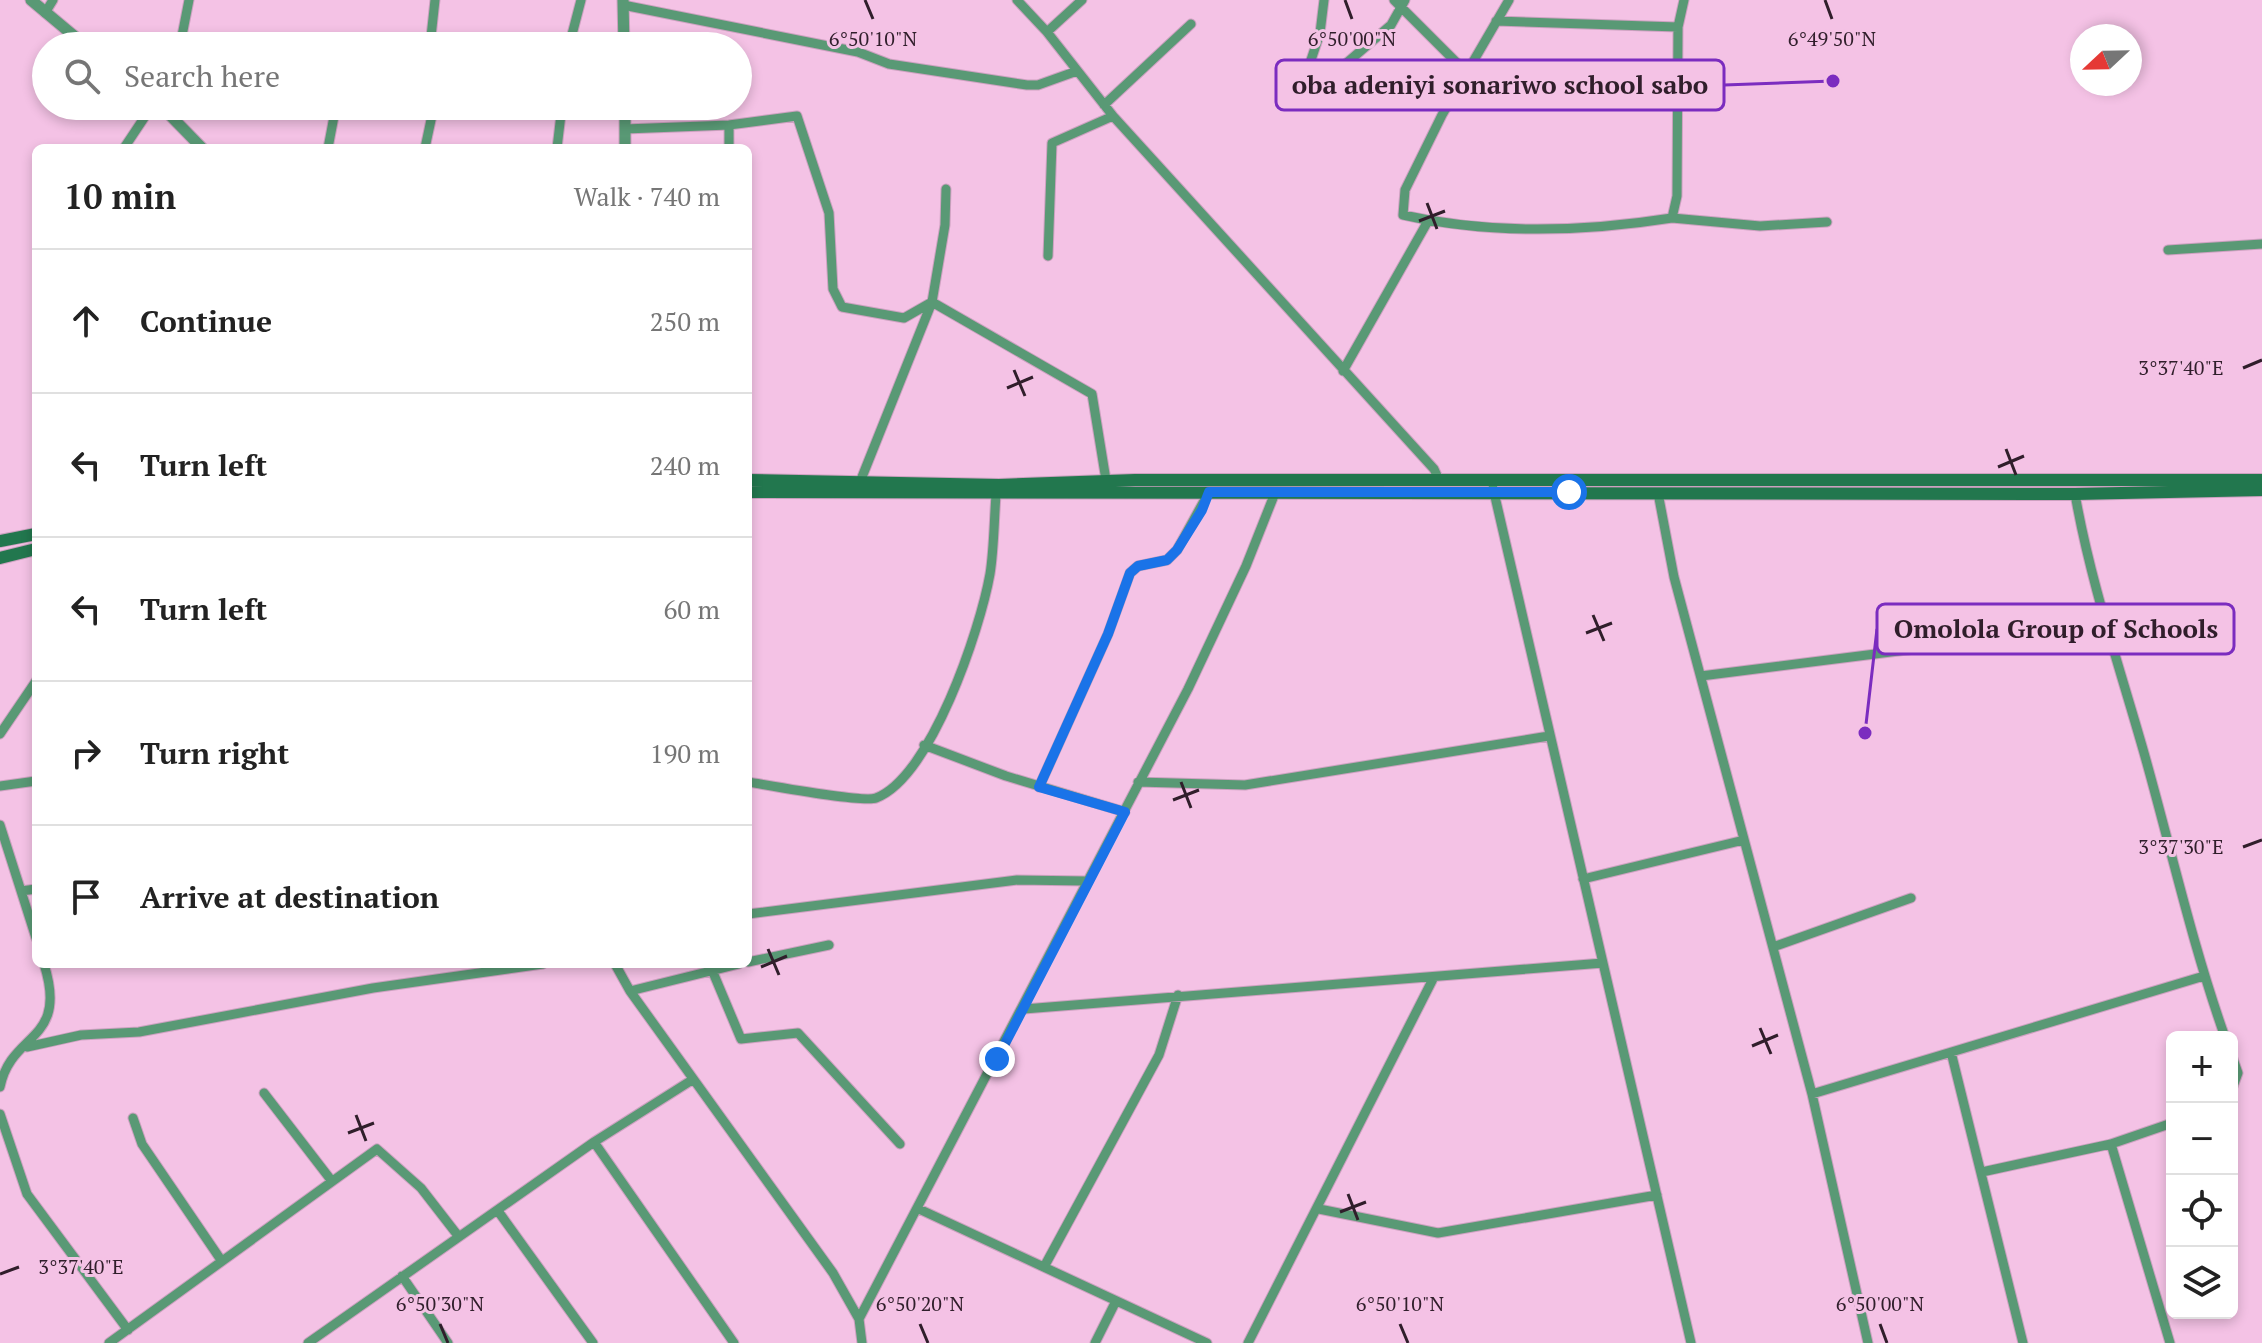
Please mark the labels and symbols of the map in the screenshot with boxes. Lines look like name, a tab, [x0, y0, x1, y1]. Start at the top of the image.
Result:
north arrow	[2070, 24, 2142, 96]
text: 6°50'10"N	[829, 25, 918, 52]
text: 6°50'00"N	[1308, 25, 1397, 52]
text: 6°49'50"N	[1788, 25, 1877, 52]
callout: oba adeniyi sonariwo school sabo	[1276, 60, 1724, 110]
text: oba adeniyi sonariwo school sabo	[1292, 67, 1708, 101]
text: 3°37'40"E	[2138, 354, 2224, 381]
route start	[1551, 474, 1587, 510]
callout: Omolola Group of Schools	[1877, 604, 2234, 654]
text: Omolola Group of Schools	[1894, 611, 2218, 645]
text: 3°37'30"E	[2138, 833, 2224, 860]
route end	[979, 1041, 1015, 1077]
text: 3°37'40"E	[38, 1253, 124, 1280]
text: 6°50'30"N	[396, 1290, 485, 1317]
text: 6°50'20"N	[876, 1290, 965, 1317]
text: 6°50'10"N	[1356, 1290, 1445, 1317]
text: 6°50'00"N	[1836, 1290, 1925, 1317]

